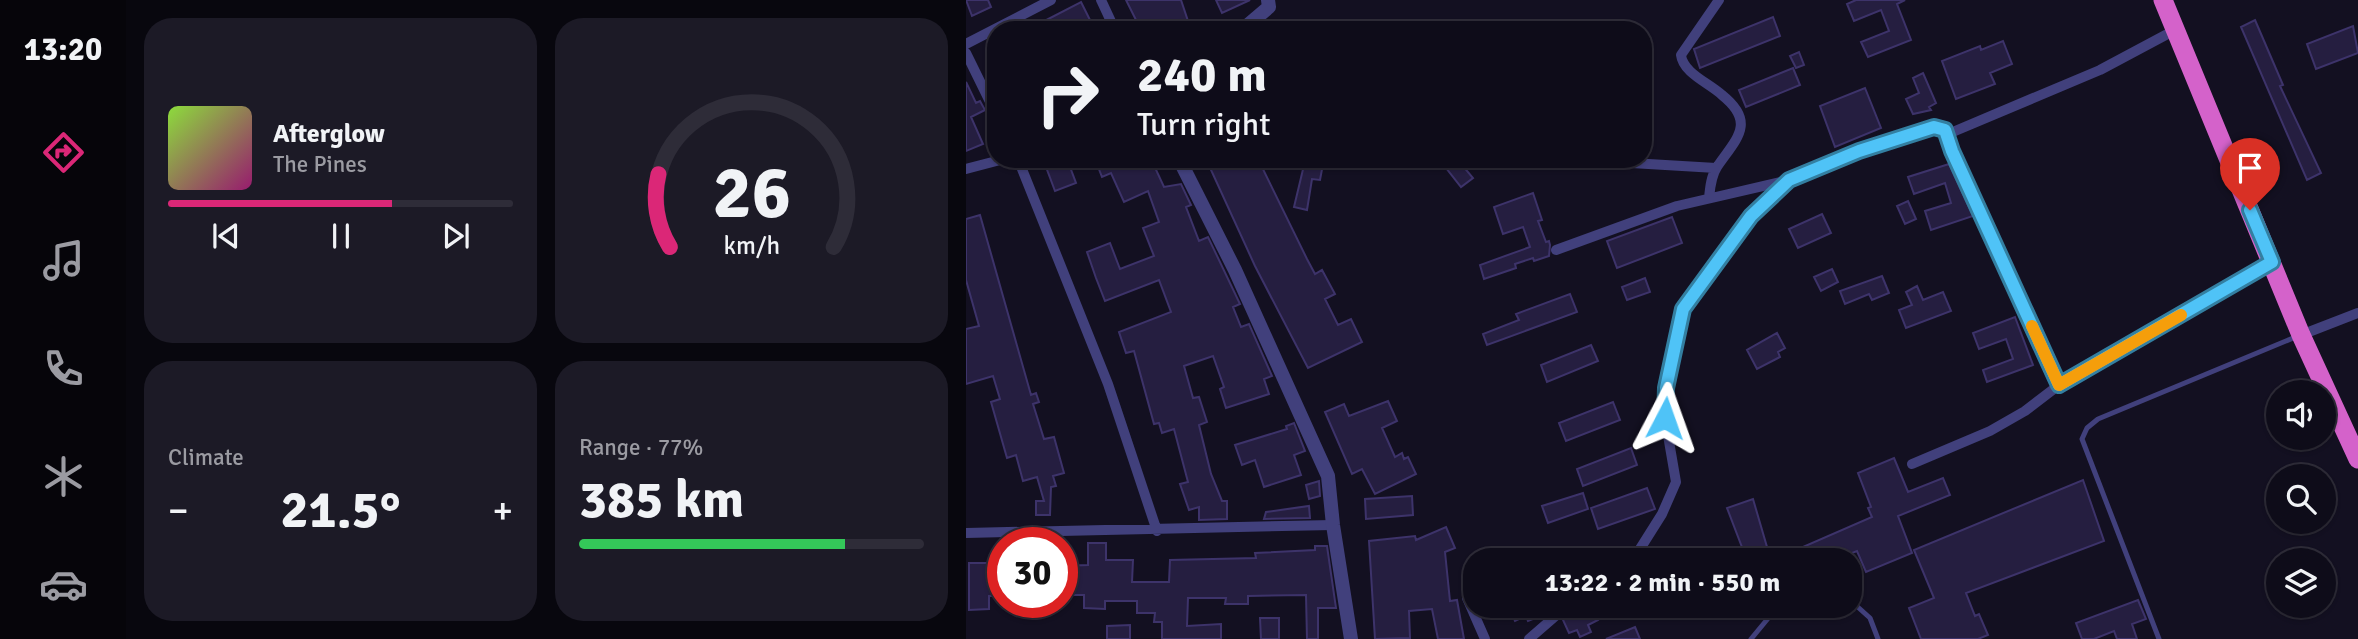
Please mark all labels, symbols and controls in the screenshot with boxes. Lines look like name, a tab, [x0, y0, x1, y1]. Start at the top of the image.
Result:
text: 13:20	[24, 30, 102, 69]
text: 240 m	[1137, 45, 1267, 105]
icon: right	[1022, 49, 1113, 140]
text: Turn right	[1137, 105, 1270, 144]
text: Afterglow	[273, 118, 385, 150]
icon: directions	[39, 128, 88, 177]
pin	[2220, 138, 2280, 210]
text: 26	[712, 149, 791, 238]
icon: arrive	[2231, 149, 2269, 187]
text: The Pines	[273, 150, 367, 179]
icon: previous	[207, 217, 245, 255]
icon: pause	[322, 217, 360, 255]
icon: next	[437, 217, 475, 255]
text: km/h	[723, 230, 780, 261]
icon: music	[39, 236, 88, 285]
icon: phone	[39, 344, 88, 393]
map controls	[2266, 380, 2336, 618]
button: sound	[2266, 380, 2336, 450]
position arrow	[1628, 381, 1702, 455]
text: Range · 77%	[579, 433, 703, 462]
text: Climate	[168, 443, 244, 472]
icon: climate	[39, 452, 88, 501]
button: search	[2266, 464, 2336, 534]
text: 385 km	[579, 468, 744, 532]
text: 21.5°	[281, 478, 400, 542]
text: −	[168, 487, 189, 534]
text: +	[492, 487, 513, 534]
speed limit sign: 30	[987, 527, 1078, 618]
button: layers	[2266, 548, 2336, 618]
icon: car	[39, 560, 88, 609]
text: 13:22 · 2 min · 550 m	[1545, 567, 1780, 599]

